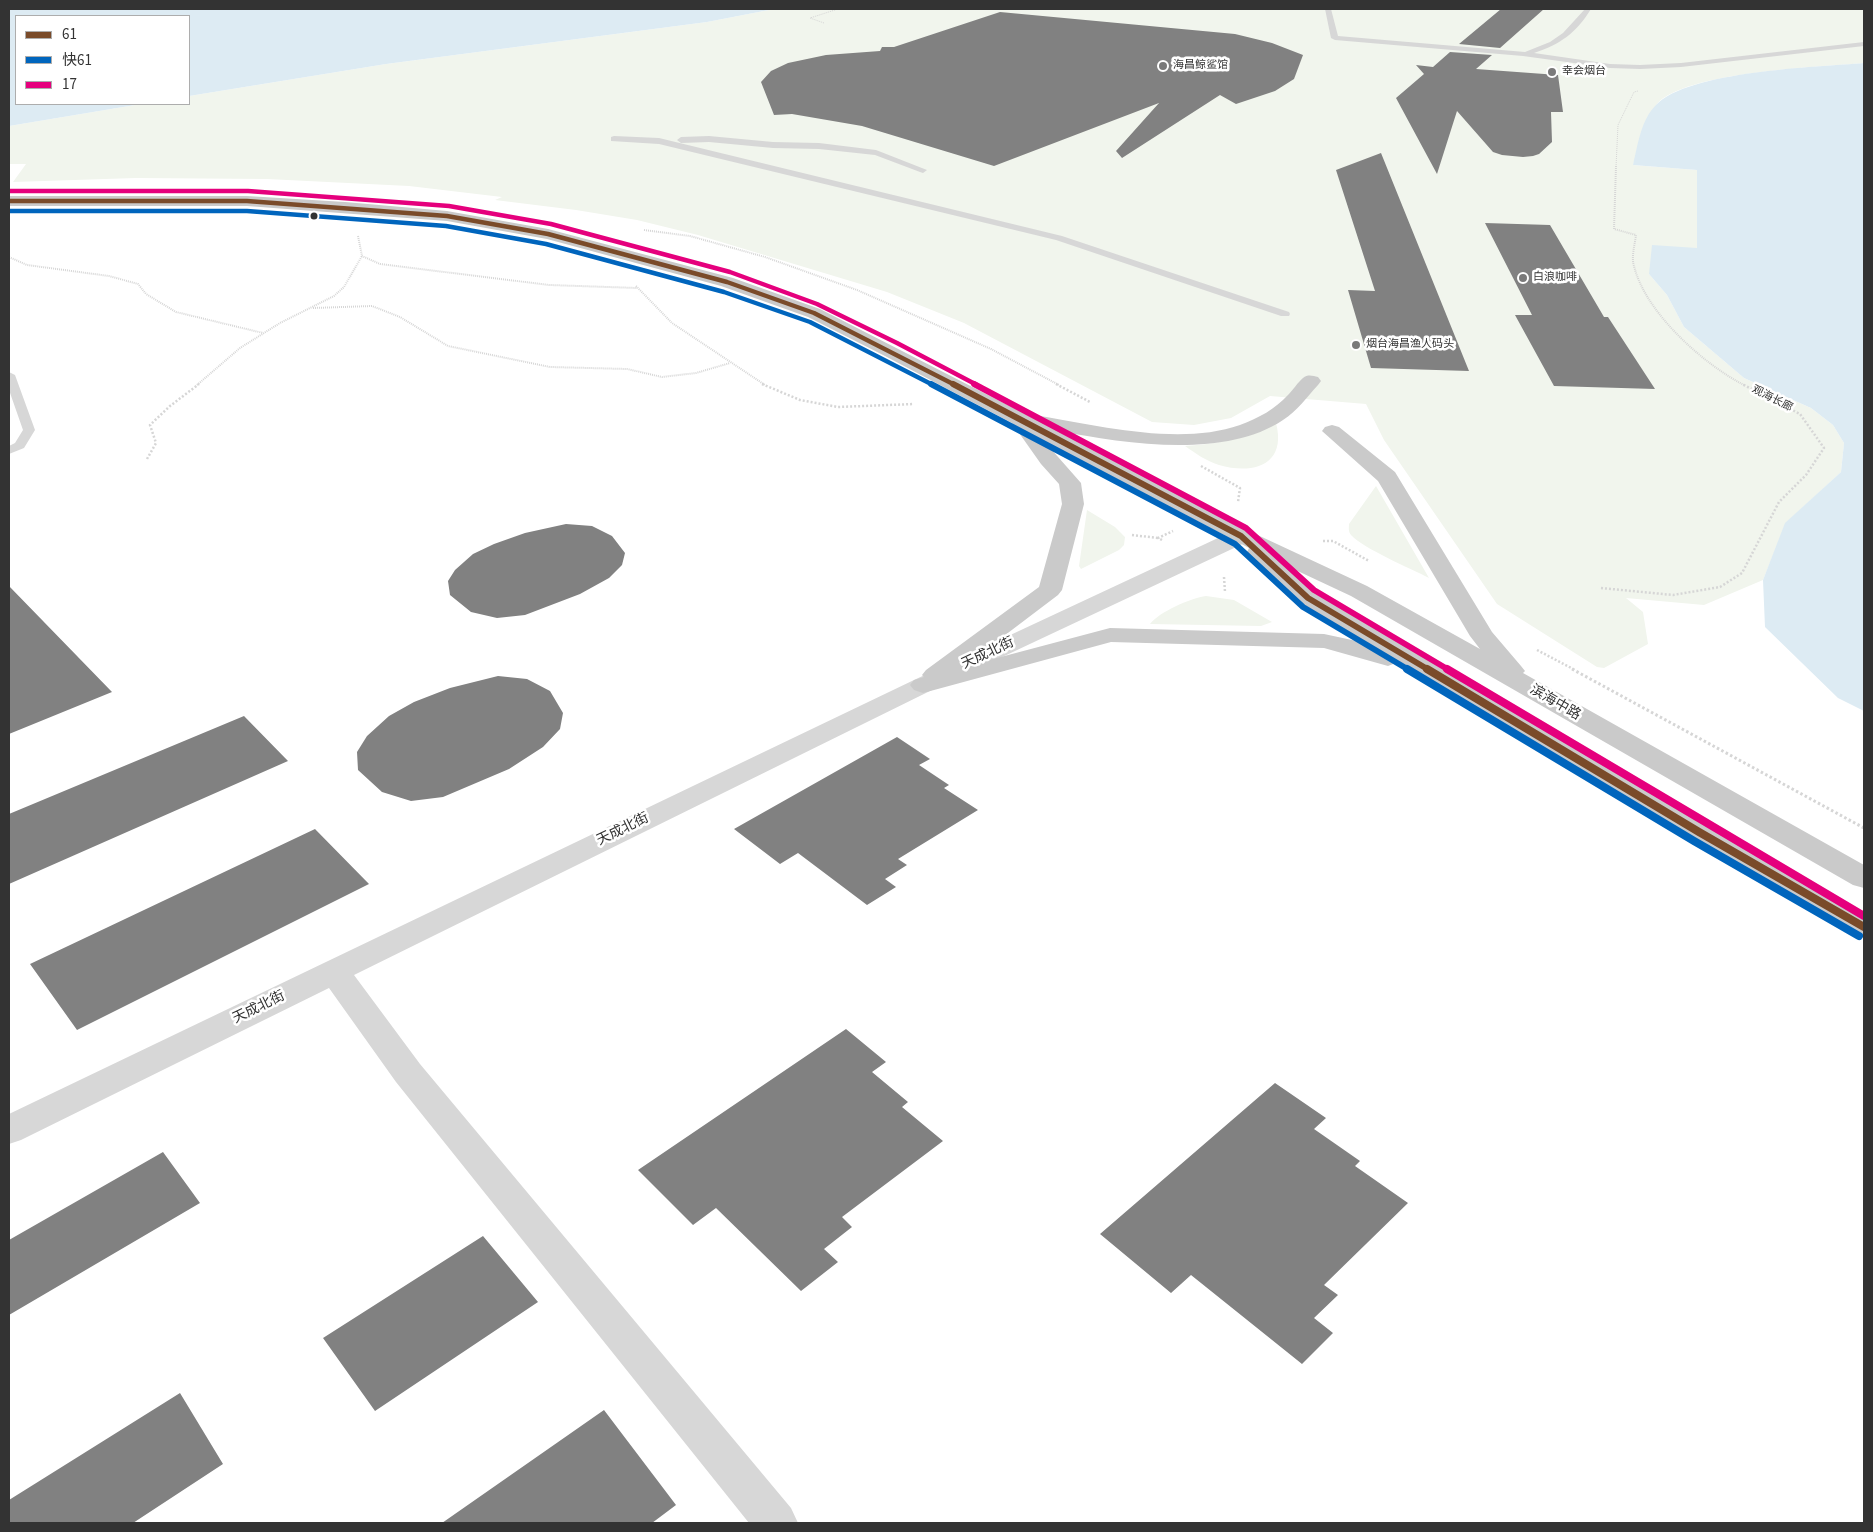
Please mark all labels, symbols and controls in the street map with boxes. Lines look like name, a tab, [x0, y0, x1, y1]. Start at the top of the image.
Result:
legend	[15, 15, 190, 105]
text: 61	[62, 24, 77, 45]
text: 快61	[62, 50, 92, 71]
place label: 海昌鲸鲨馆	[1173, 59, 1228, 73]
marker: 海昌鲸鲨馆	[1157, 60, 1169, 72]
place label: 幸会烟台	[1562, 65, 1606, 79]
marker: 幸会烟台	[1546, 66, 1558, 78]
text: 17	[62, 74, 77, 95]
unlabelled marker	[309, 211, 319, 221]
place label: 白浪咖啡	[1533, 271, 1577, 285]
marker: 白浪咖啡	[1517, 272, 1529, 284]
place label: 烟台海昌渔人码头	[1366, 338, 1454, 352]
marker: 烟台海昌渔人码头	[1350, 339, 1362, 351]
street label: 观海长廊	[1749, 383, 1795, 415]
street label: 天成北街	[959, 635, 1017, 673]
street label: 滨海中路	[1527, 682, 1583, 724]
street label: 天成北街	[594, 810, 652, 850]
street label: 天成北街	[230, 988, 288, 1028]

